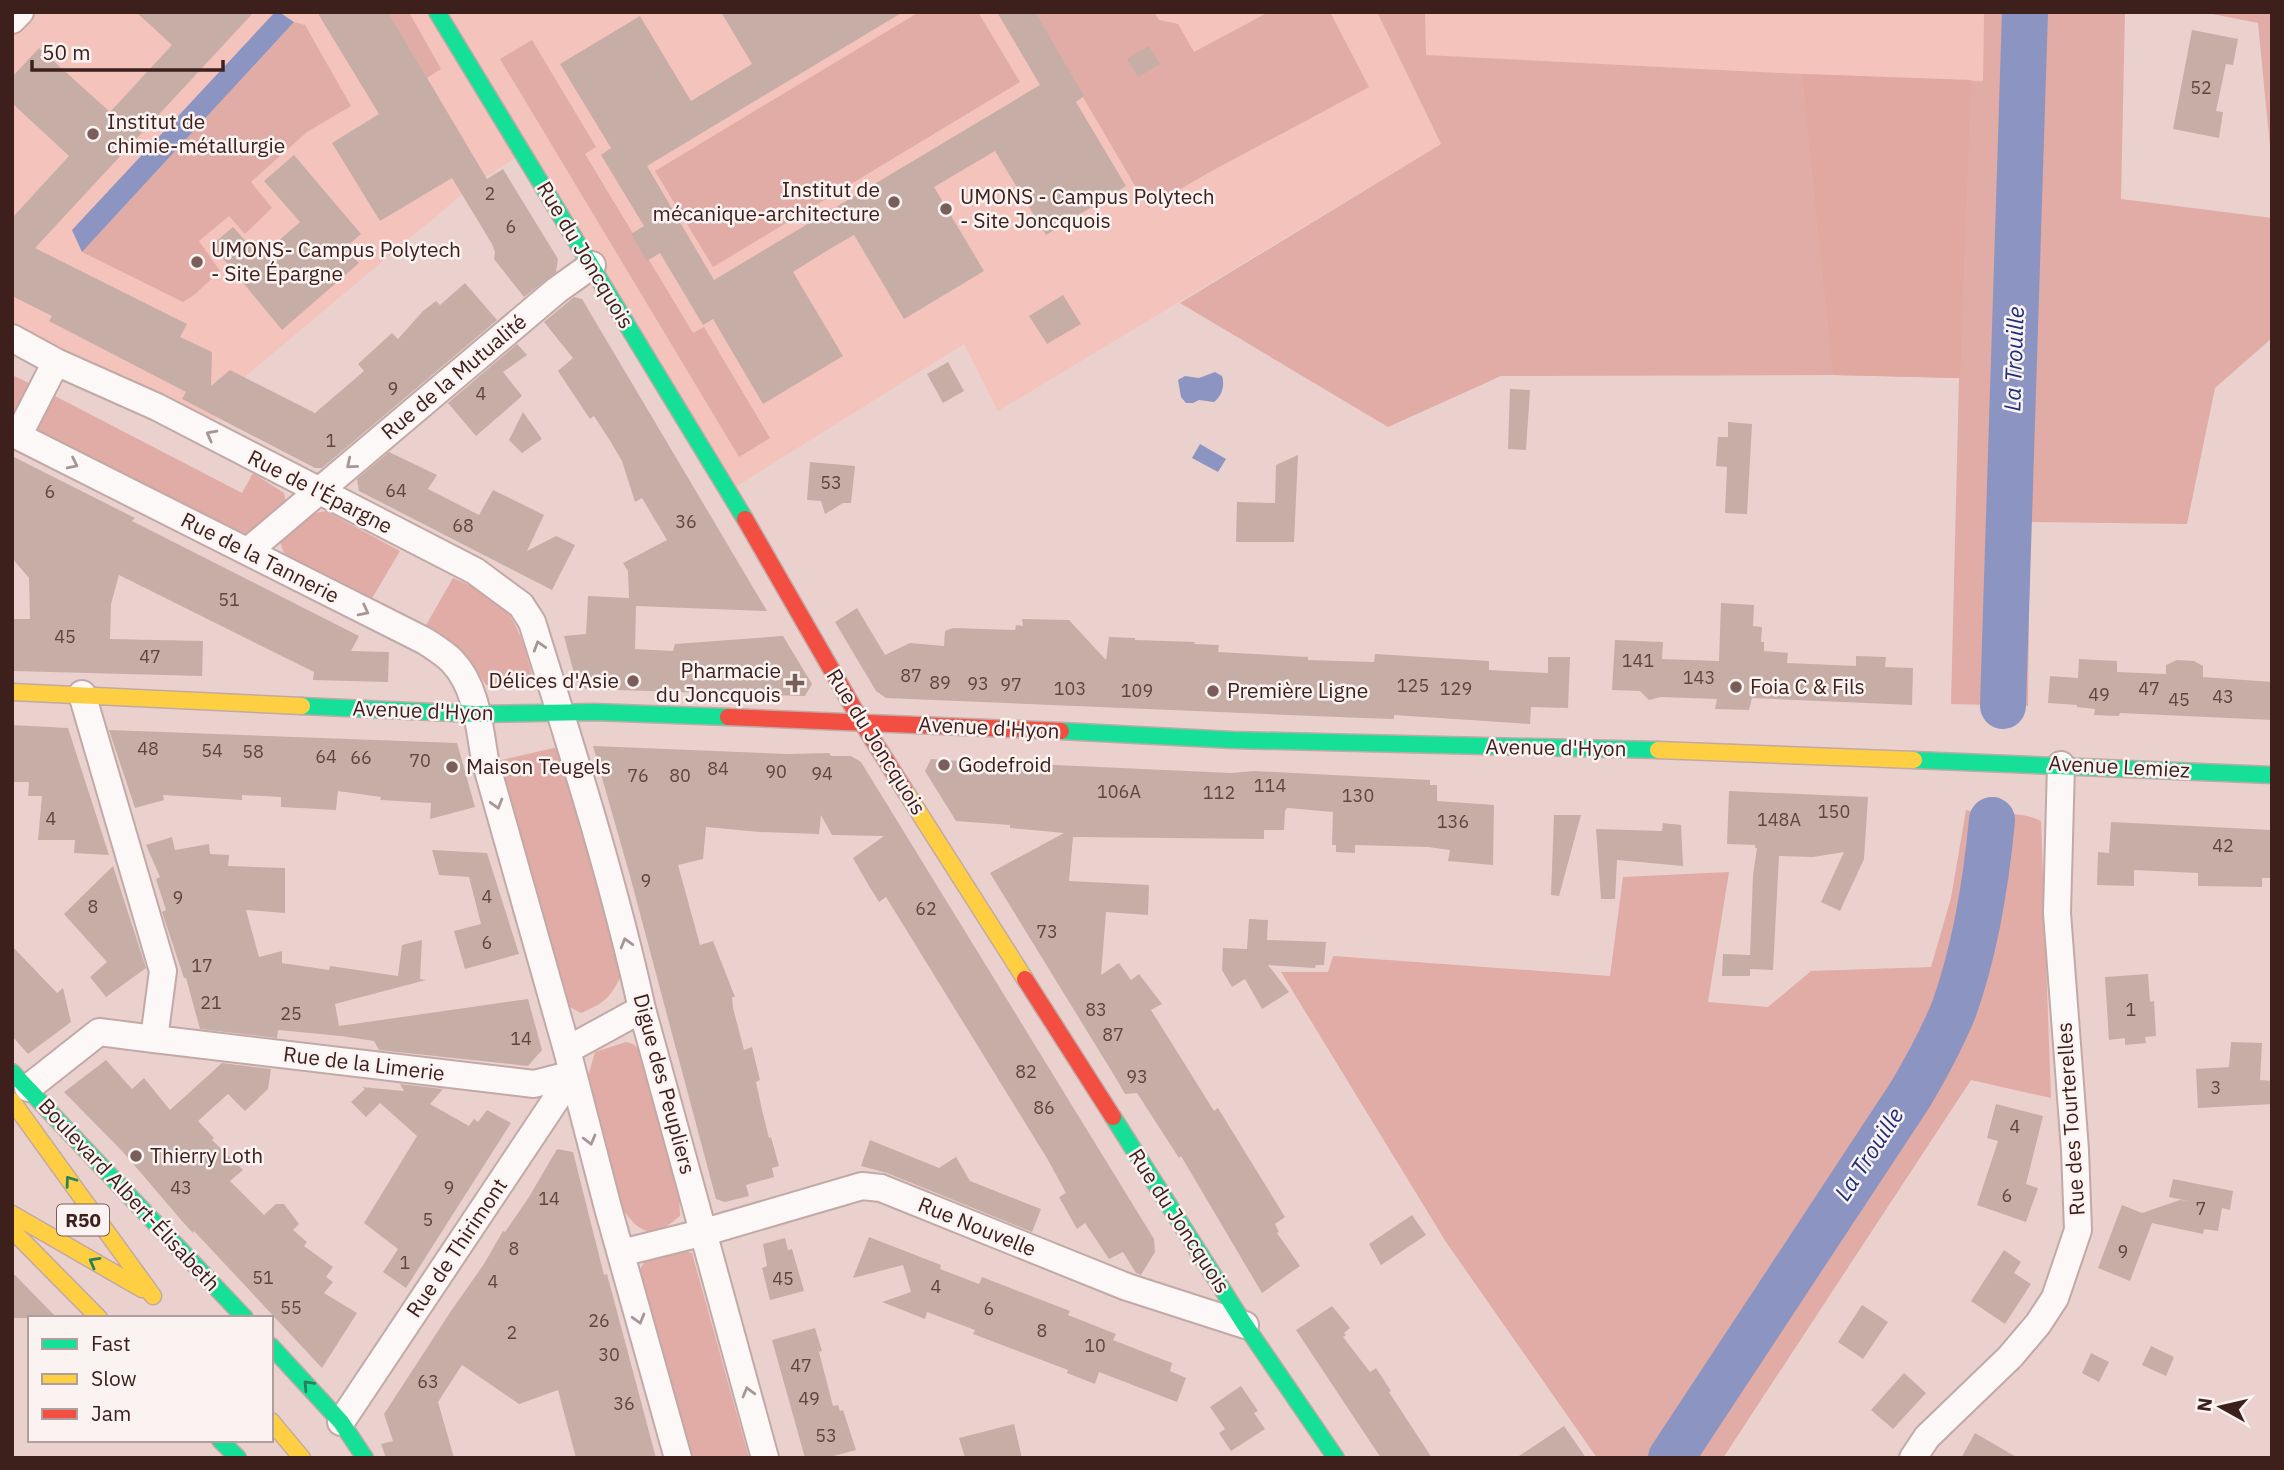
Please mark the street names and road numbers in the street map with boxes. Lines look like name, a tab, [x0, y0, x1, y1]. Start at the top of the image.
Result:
street label: Rue du Joncquois	[531, 176, 641, 333]
street label: Rue de la Mutualité	[375, 307, 532, 445]
street label: Rue de l'Épargne	[243, 443, 398, 540]
street label: Rue de la Tannerie	[177, 505, 344, 609]
street label: Rue du Joncquois	[821, 663, 933, 820]
street label: Avenue d'Hyon	[352, 694, 494, 726]
street label: Avenue d'Hyon	[918, 709, 1060, 745]
street label: Avenue d'Hyon	[1485, 732, 1627, 762]
street label: Avenue Lemiez	[2048, 748, 2191, 784]
street label: Digue des Peupliers	[627, 990, 703, 1177]
street label: Rue des Tourterelles	[2049, 1021, 2091, 1217]
street label: Rue de la Limerie	[282, 1039, 446, 1087]
street label: Boulevard Albert-Élisabeth	[33, 1092, 227, 1297]
street label: Rue du Joncquois	[1123, 1143, 1237, 1298]
street label: Rue de Thirimont	[399, 1172, 513, 1322]
street label: Rue Nouvelle	[914, 1190, 1041, 1262]
road number: R50	[57, 1204, 109, 1236]

